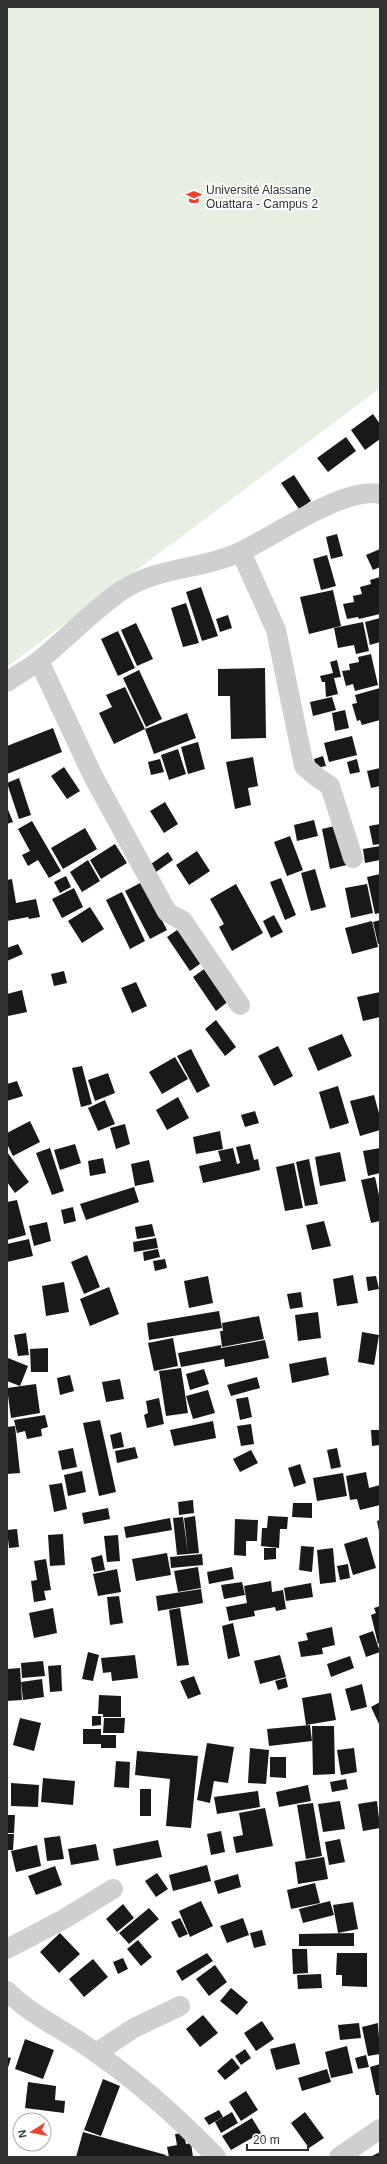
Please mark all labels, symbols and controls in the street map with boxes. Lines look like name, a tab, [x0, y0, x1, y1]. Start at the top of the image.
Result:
place label: Université Alassane Ouattara - Campus 2	[206, 183, 318, 211]
school or university icon: Université Alassane Ouattara - Campus 2	[185, 188, 203, 206]
north arrow	[12, 2112, 52, 2152]
scale bar	[247, 2126, 308, 2152]
text: N	[16, 2129, 29, 2139]
text: 20 m	[253, 2133, 280, 2147]

